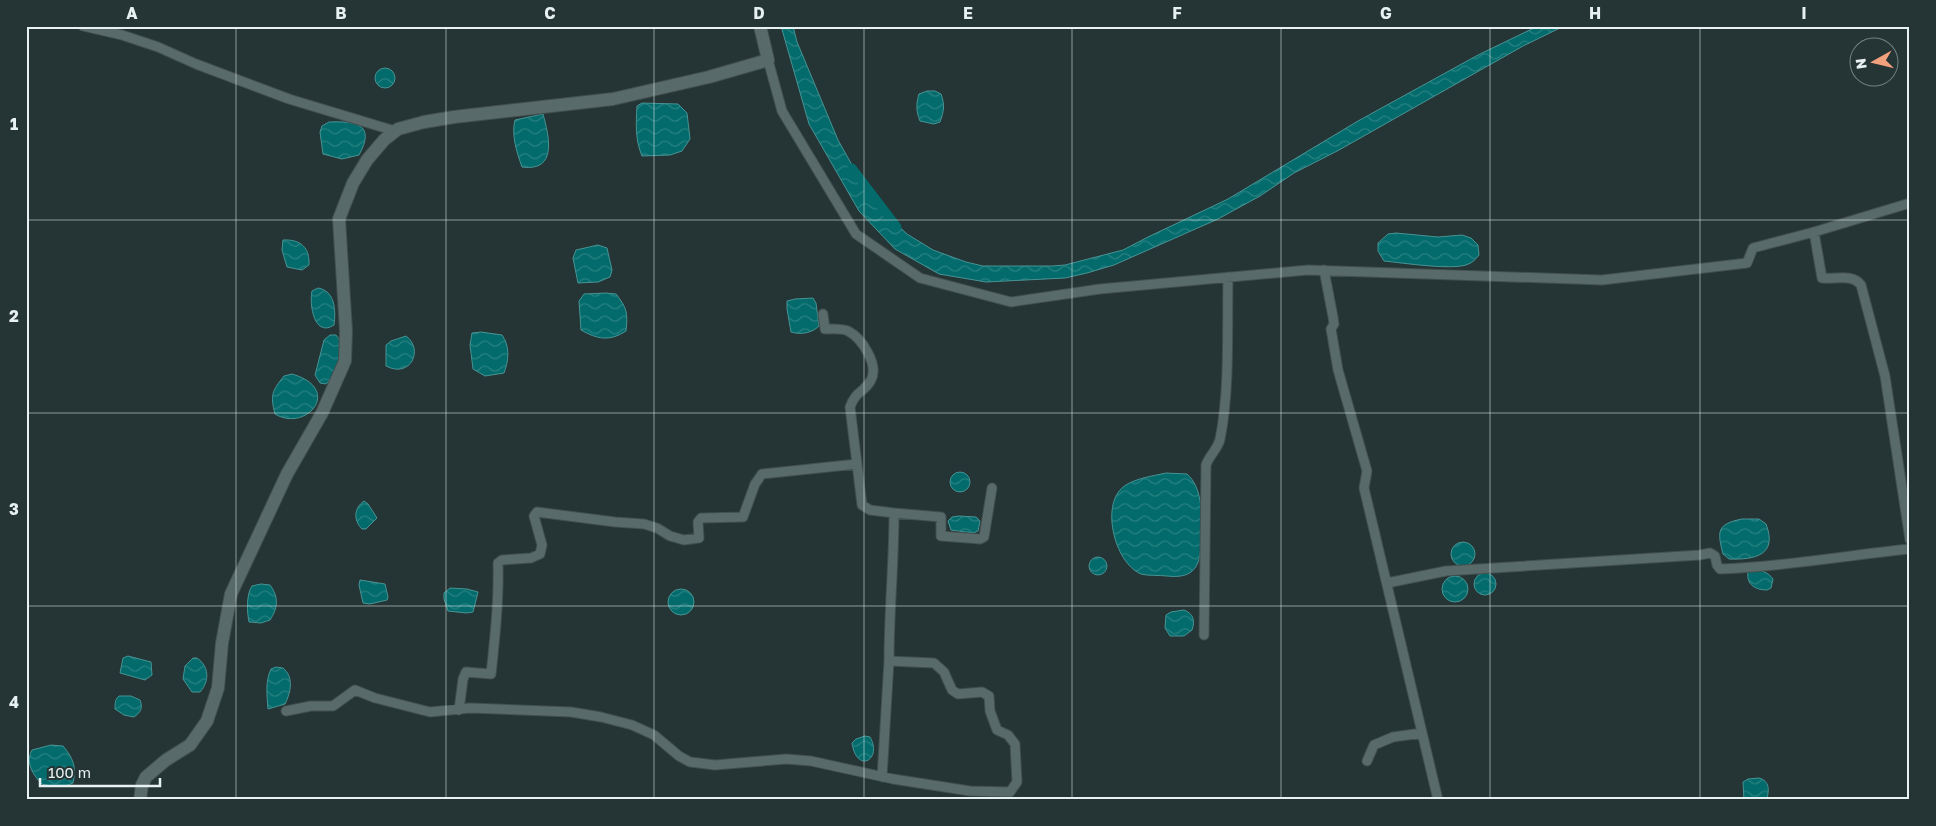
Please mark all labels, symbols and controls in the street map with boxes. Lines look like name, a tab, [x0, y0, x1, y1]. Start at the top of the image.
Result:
text: A	[126, 3, 138, 23]
text: B	[335, 3, 347, 23]
text: C	[544, 3, 556, 23]
text: D	[753, 3, 765, 23]
text: E	[963, 3, 973, 23]
text: F	[1172, 3, 1182, 23]
text: G	[1380, 3, 1392, 23]
text: H	[1589, 3, 1601, 23]
text: I	[1801, 3, 1807, 23]
north arrow	[1848, 38, 1898, 88]
text: N	[1851, 57, 1870, 70]
text: 1	[10, 114, 18, 134]
text: 2	[9, 306, 19, 326]
text: 3	[9, 499, 19, 519]
text: 4	[9, 692, 19, 712]
scale bar	[40, 756, 160, 788]
text: 100 m	[48, 763, 91, 781]

